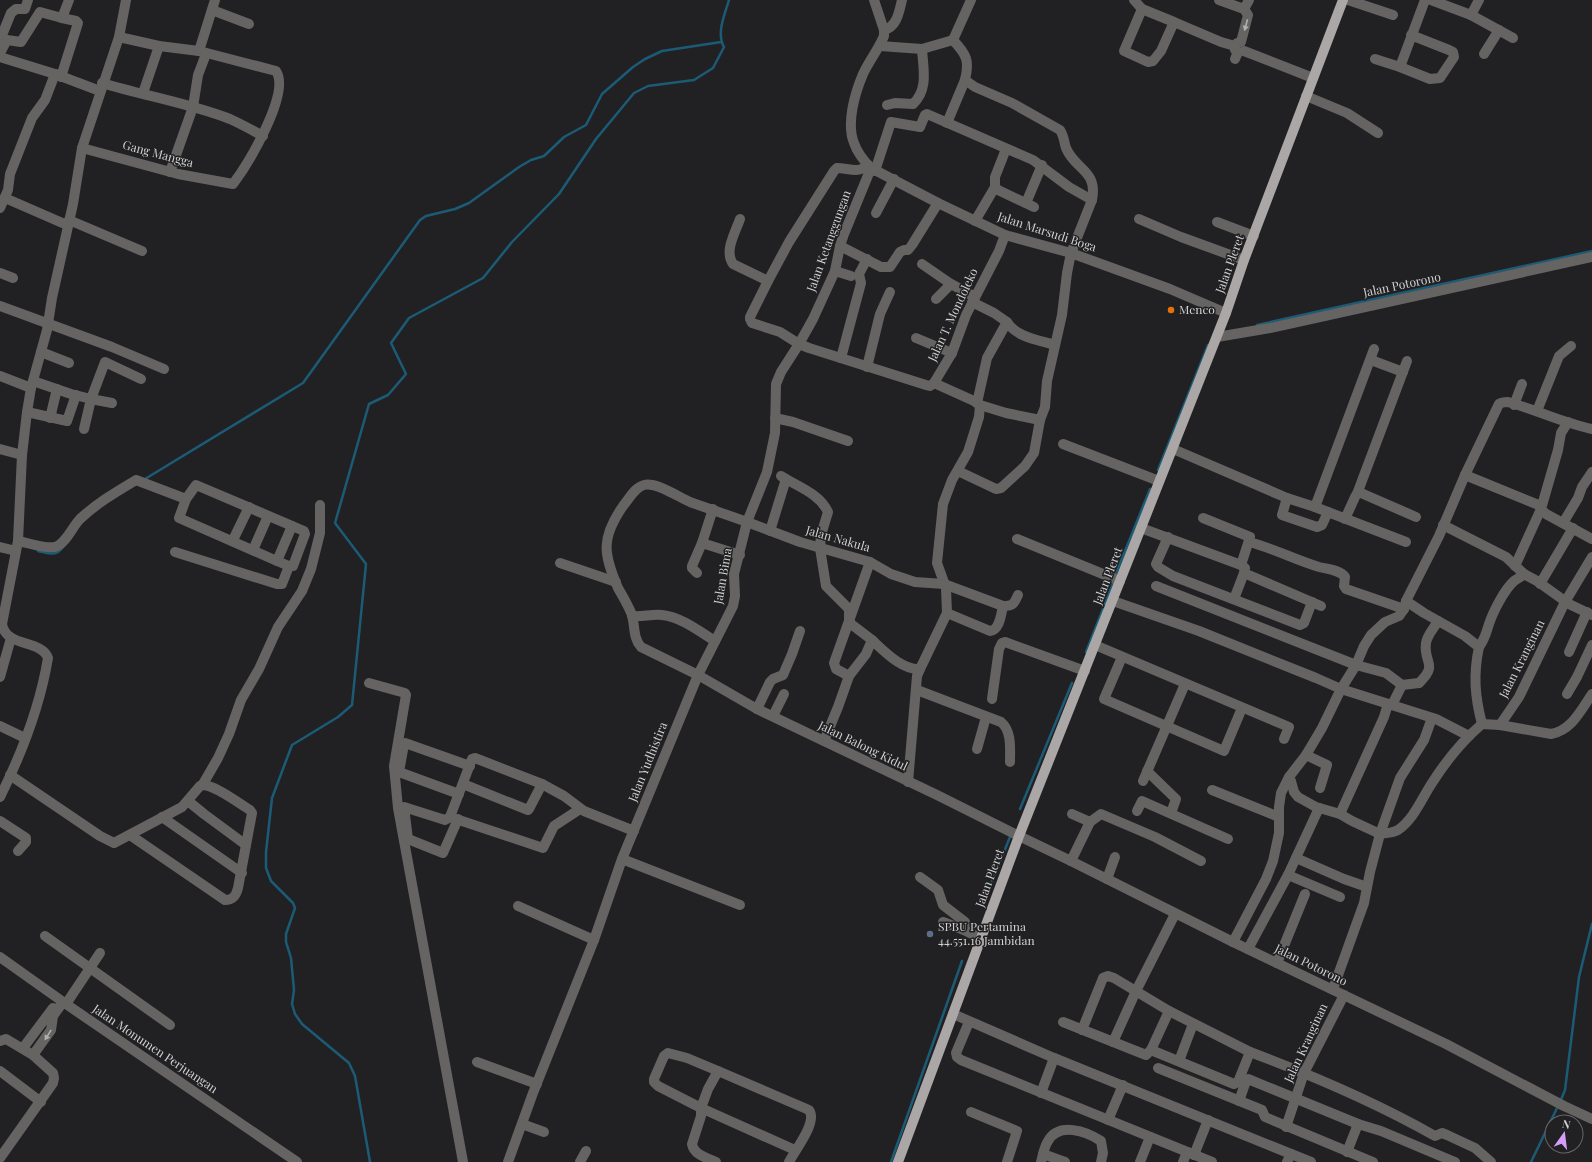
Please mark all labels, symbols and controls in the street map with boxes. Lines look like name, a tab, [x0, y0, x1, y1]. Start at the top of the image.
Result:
one-way arrow	[1243, 19, 1249, 31]
street label: Gang Mangga	[121, 136, 195, 170]
street label: Jalan Ketanggungan	[802, 188, 854, 294]
street label: Jalan Marsudi Boga	[995, 207, 1099, 255]
street label: Jalan Pleret	[1211, 232, 1247, 296]
street label: Jalan T. Mondoleko	[923, 265, 981, 365]
street label: Jalan Potorono	[1361, 268, 1442, 300]
place label: Menco	[1179, 301, 1215, 317]
marker: Menco	[1166, 305, 1176, 315]
street label: Jalan Nakula	[803, 521, 872, 555]
street label: Jalan Pleret	[1088, 544, 1126, 608]
street label: Jalan Bima	[709, 546, 735, 606]
street label: Jalan Kranginan	[1494, 617, 1548, 701]
street label: Jalan Balong Kidul	[815, 716, 911, 774]
street label: Jalan Yudhistira	[623, 719, 670, 805]
street label: Jalan Pleret	[971, 846, 1007, 910]
place label: SPBU Pertamina 44.551.16 Jambidan	[938, 918, 1035, 948]
marker: SPBU Pertamina 44.551.16 Jambidan	[925, 929, 935, 939]
street label: Jalan Potorono	[1272, 939, 1351, 989]
street label: Jalan Monumen Perjuangan	[89, 1000, 221, 1096]
street label: Jalan Kranginan	[1279, 1000, 1330, 1086]
one-way arrow	[44, 1030, 52, 1040]
north arrow	[1544, 1114, 1584, 1154]
text: N	[1561, 1116, 1572, 1132]

